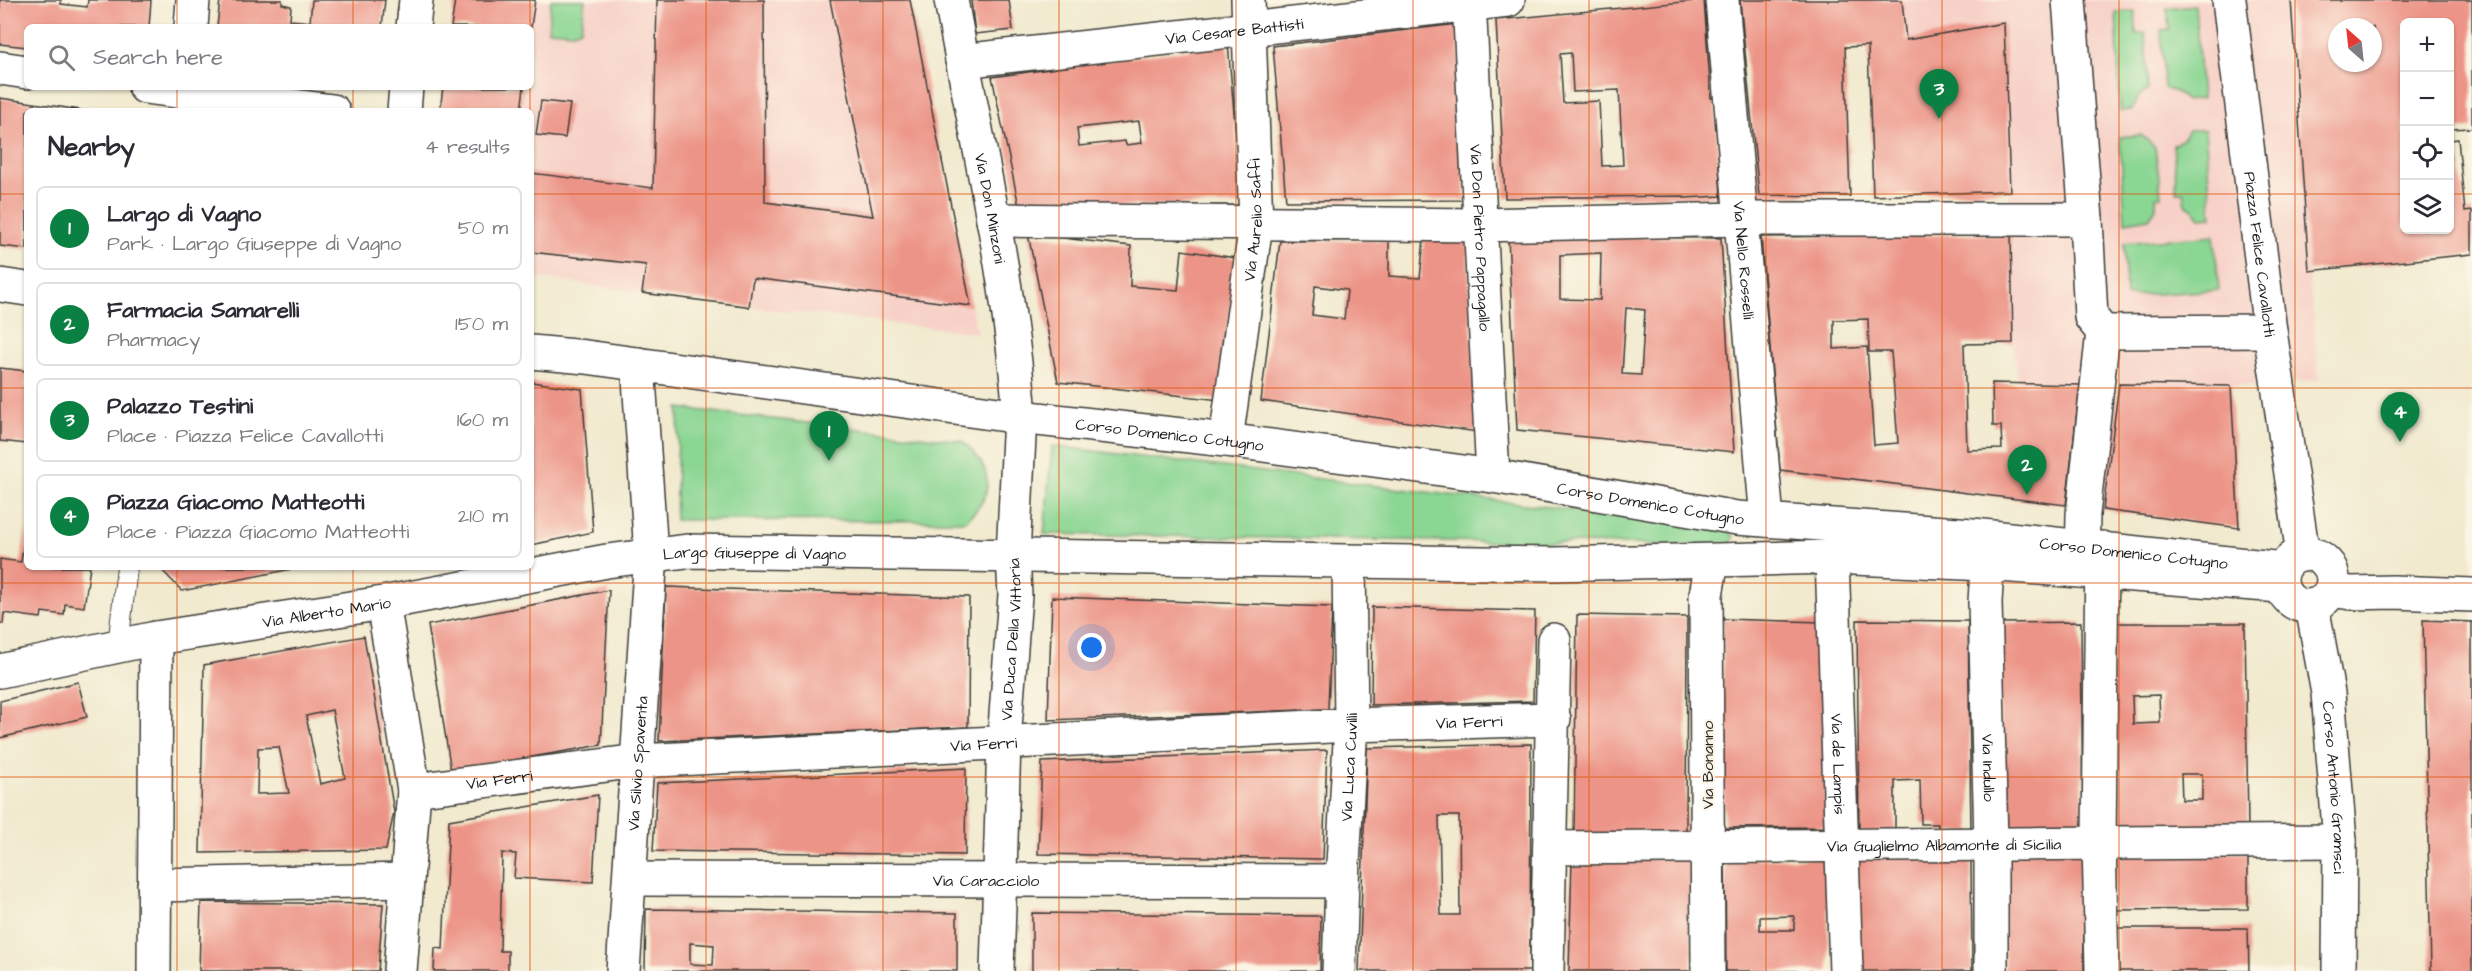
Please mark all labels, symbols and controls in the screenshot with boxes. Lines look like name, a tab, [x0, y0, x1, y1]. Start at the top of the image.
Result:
street label: Via Cesare Battisti	[1164, 13, 1305, 50]
north arrow	[2328, 18, 2382, 72]
map controls	[2400, 18, 2454, 234]
button: +	[2400, 18, 2454, 72]
search box	[24, 24, 534, 90]
icon: search	[45, 41, 78, 74]
text: Search here	[93, 42, 223, 73]
pin: 3	[1920, 70, 1958, 119]
button: −	[2400, 72, 2454, 126]
button: locate	[2400, 126, 2454, 180]
text: Nearby	[48, 129, 135, 165]
text: 4 results	[425, 133, 510, 161]
street label: Via Don Pietro Pappagallo	[1464, 144, 1496, 332]
street label: Via Don Minzoni	[969, 151, 1011, 266]
street label: Via Aurelio Saffi	[1238, 158, 1268, 283]
street label: Piazza Felice Cavallotti	[2238, 170, 2281, 339]
button: layers	[2400, 180, 2454, 234]
text: Largo di Vagno	[107, 199, 261, 230]
street label: Via Nello Rosselli	[1727, 200, 1760, 321]
text: 1	[68, 214, 71, 242]
text: 50 m	[458, 214, 508, 242]
text: Park · Largo Giuseppe di Vagno	[107, 230, 401, 258]
text: Farmacia Samarelli	[107, 295, 299, 326]
text: 2	[64, 310, 75, 338]
text: 150 m	[455, 310, 508, 338]
text: Pharmacy	[107, 326, 200, 354]
text: Palazzo Testini	[107, 391, 253, 422]
pin: 4	[2380, 392, 2420, 442]
text: 3	[64, 406, 75, 434]
text: 160 m	[457, 406, 508, 434]
pin: 1	[810, 412, 848, 461]
street label: Corso Domenico Cotugno	[1074, 413, 1265, 457]
text: Place · Piazza Felice Cavallotti	[107, 422, 383, 450]
pin: 2	[2008, 446, 2046, 495]
street label: Corso Domenico Cotugno	[1555, 477, 1745, 530]
text: Piazza Giacomo Matteotti	[107, 487, 364, 518]
text: 4	[63, 502, 76, 530]
text: 210 m	[458, 502, 508, 530]
text: Place · Piazza Giacomo Matteotti	[107, 518, 409, 546]
street label: Corso Domenico Cotugno	[2038, 532, 2229, 575]
street label: Largo Giuseppe di Vagno	[662, 541, 846, 566]
street label: Via Duca Della Vittoria	[996, 558, 1027, 721]
street label: Via Alberto Mario	[261, 592, 393, 633]
your location	[1077, 633, 1106, 662]
street label: Via Silvio Spaventa	[622, 695, 653, 832]
street label: Corso Antonio Gramsci	[2317, 700, 2350, 874]
street label: Via Ferri	[1435, 711, 1503, 734]
street label: Via Luca Cuvilli	[1335, 712, 1363, 822]
street label: Via de Lampis	[1825, 713, 1851, 815]
street label: Via Bonanno	[1697, 721, 1719, 809]
street label: Via Ferri	[950, 732, 1018, 757]
street label: Via Indullo	[1976, 734, 2000, 802]
street label: Via Ferri	[465, 765, 535, 795]
street label: Via Guglielmo Albamonte di Sicilia	[1827, 833, 2061, 858]
street label: Via Caracciolo	[933, 870, 1039, 892]

